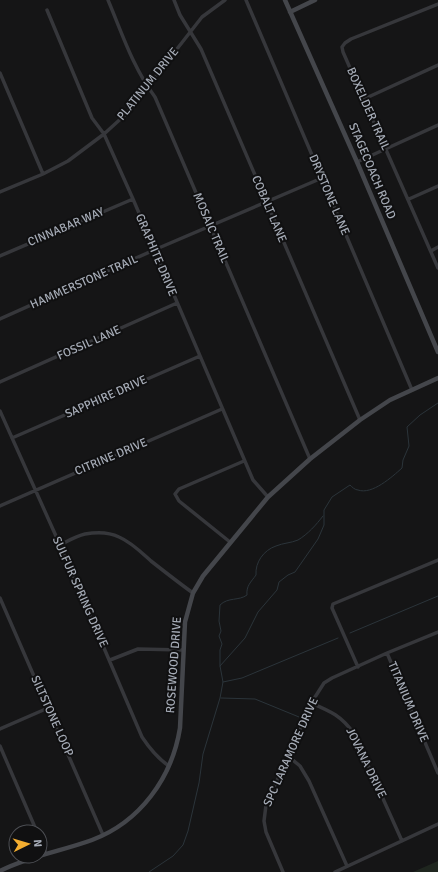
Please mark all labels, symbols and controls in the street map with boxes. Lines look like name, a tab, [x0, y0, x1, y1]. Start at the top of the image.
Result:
street label: PLATINUM DRIVE	[114, 44, 182, 124]
street label: BOXELDER TRAIL	[343, 65, 393, 153]
street label: STAGECOACH ROAD	[345, 121, 399, 222]
street label: DRYSTONE LANE	[305, 152, 353, 238]
street label: COBALT LANE	[248, 173, 290, 245]
street label: MOSAIC TRAIL	[189, 191, 233, 265]
street label: CINNABAR WAY	[26, 204, 106, 250]
street label: GRAPHITE DRIVE	[132, 211, 180, 299]
street label: HAMMERSTONE TRAIL	[28, 251, 140, 313]
street label: FOSSIL LANE	[55, 322, 123, 364]
street label: SAPPHIRE DRIVE	[63, 372, 149, 422]
street label: CITRINE DRIVE	[73, 435, 150, 479]
street label: SULFUR SPRING DRIVE	[49, 534, 111, 650]
street label: ROSEWOOD DRIVE	[163, 616, 185, 714]
street label: TITANIUM DRIVE	[384, 659, 432, 745]
street label: SILTSTONE LOOP	[27, 673, 77, 759]
street label: SPC LARAMORE DRIVE	[260, 695, 322, 809]
street label: JOVANA DRIVE	[342, 725, 390, 801]
north arrow	[8, 824, 48, 864]
text: N	[31, 839, 44, 848]

